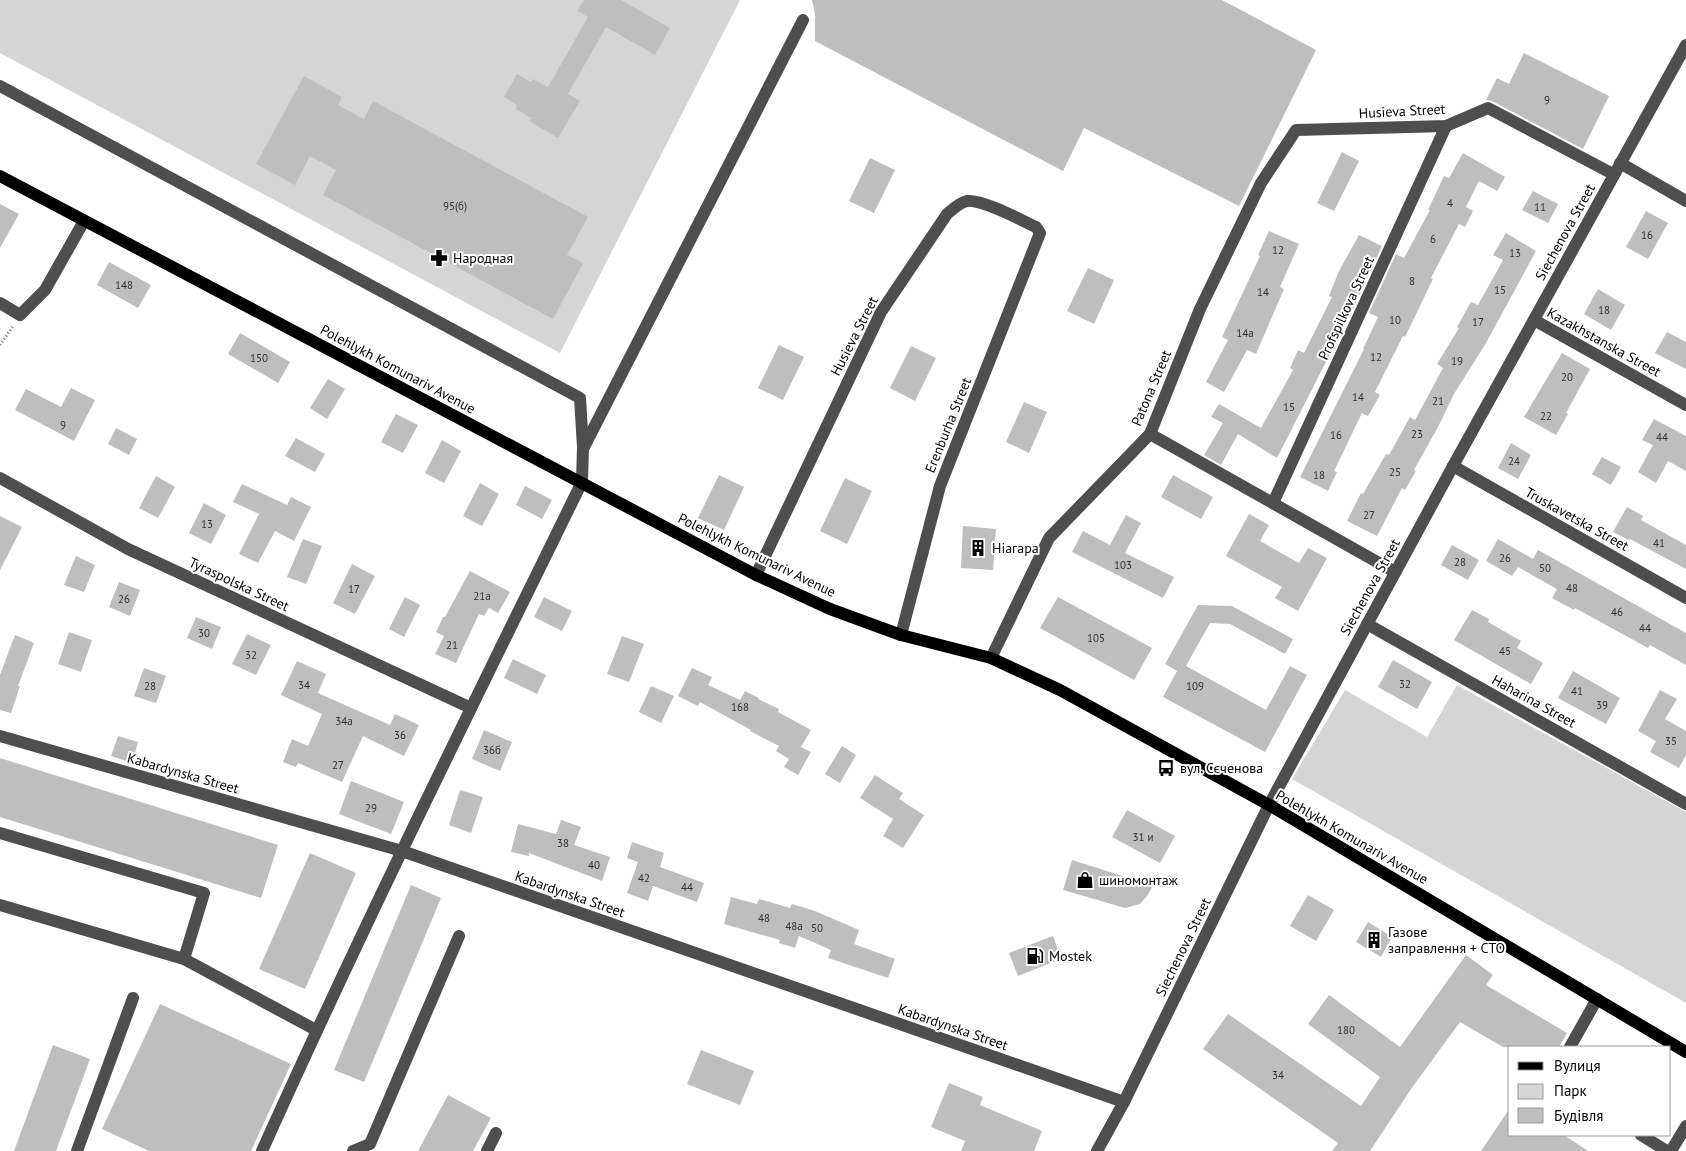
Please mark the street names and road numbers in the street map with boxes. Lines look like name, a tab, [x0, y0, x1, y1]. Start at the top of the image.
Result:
street label: Husieva Street	[1358, 100, 1446, 122]
street label: Siechenova Street	[1531, 180, 1599, 283]
street label: Profspilkova Street	[1314, 253, 1378, 363]
street label: Husieva Street	[826, 293, 882, 379]
street label: Kazakhstanska Street	[1544, 303, 1664, 381]
street label: Polehlykh Komunariv Avenue	[317, 320, 479, 418]
street label: Patona Street	[1127, 347, 1175, 429]
street label: Erenburha Street	[921, 375, 975, 475]
street label: Truskavetska Street	[1522, 483, 1632, 555]
street label: Polehlykh Komunariv Avenue	[675, 509, 839, 601]
street label: Siechenova Street	[1336, 535, 1404, 638]
street label: Tyraspolska Street	[186, 553, 292, 615]
street label: Haharina Street	[1489, 670, 1580, 732]
street label: Kabardynska Street	[125, 748, 241, 798]
street label: Polehlykh Komunariv Avenue	[1273, 786, 1431, 888]
street label: Kabardynska Street	[513, 867, 628, 921]
street label: Siechenova Street	[1151, 895, 1215, 999]
street label: Kabardynska Street	[896, 1000, 1011, 1054]

